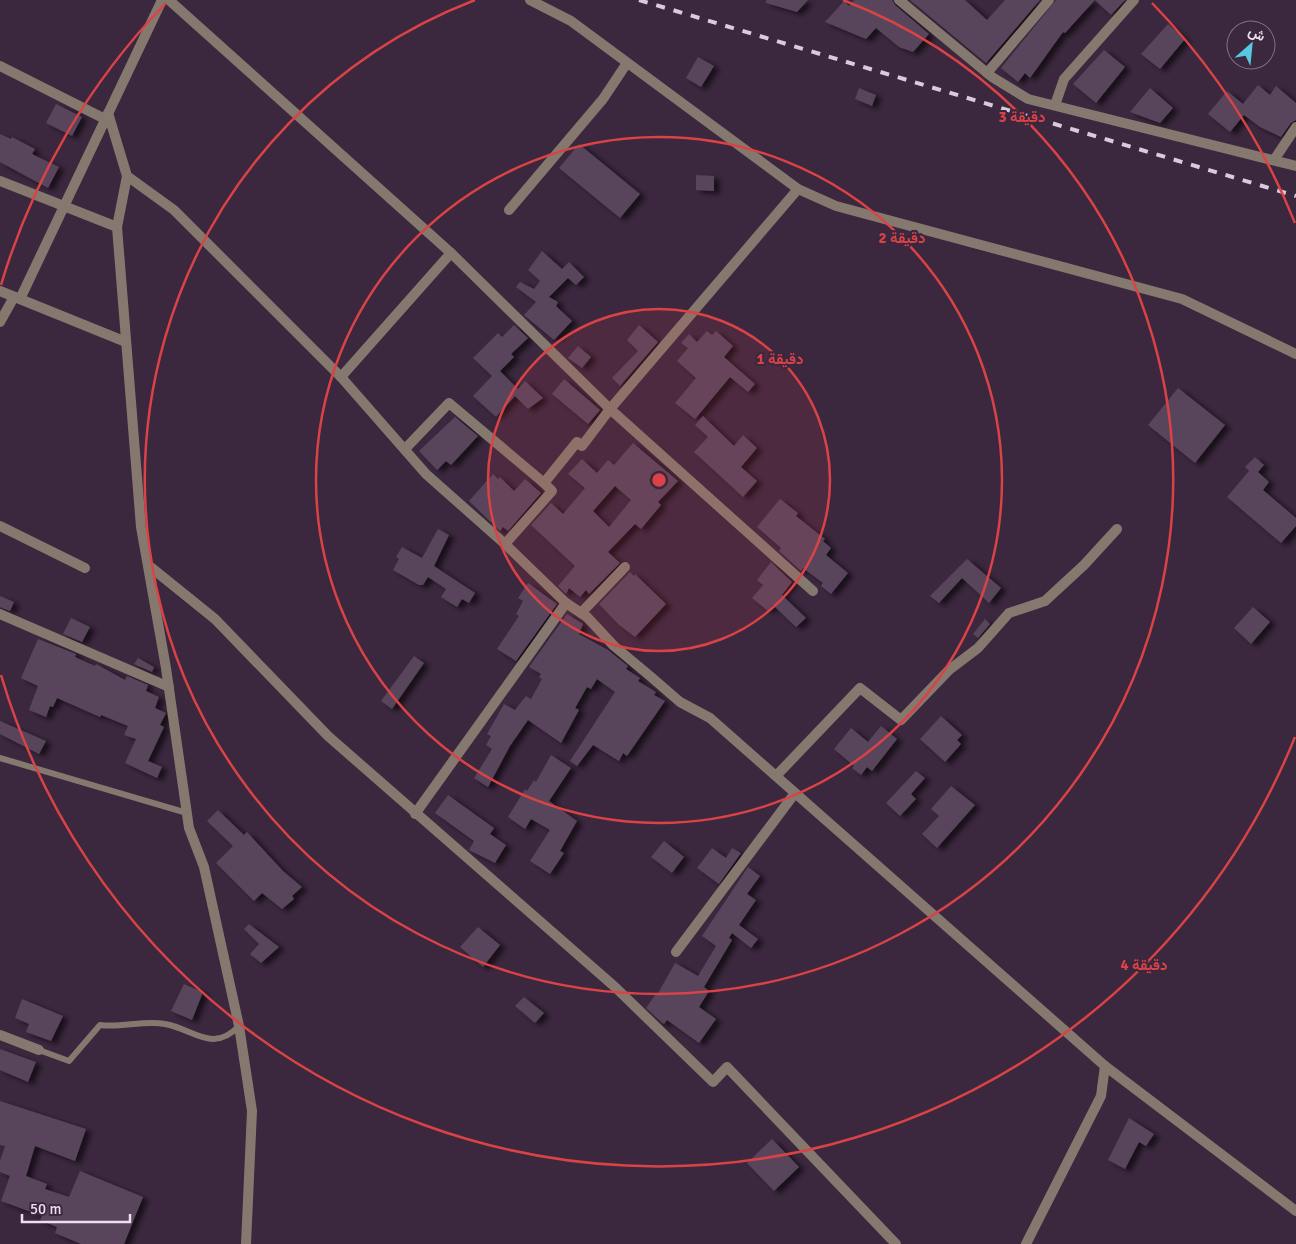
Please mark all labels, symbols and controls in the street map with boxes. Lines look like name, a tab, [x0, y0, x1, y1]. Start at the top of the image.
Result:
north arrow	[1226, 20, 1276, 70]
text: ش	[1245, 22, 1268, 45]
text: 3 دقيقة	[999, 108, 1045, 126]
text: 2 دقيقة	[879, 229, 925, 247]
text: 1 دقيقة	[757, 350, 803, 368]
centre of rings	[650, 471, 668, 489]
text: 4 دقيقة	[1121, 956, 1167, 974]
scale bar	[22, 1192, 130, 1224]
text: 50 m	[30, 1200, 61, 1218]

